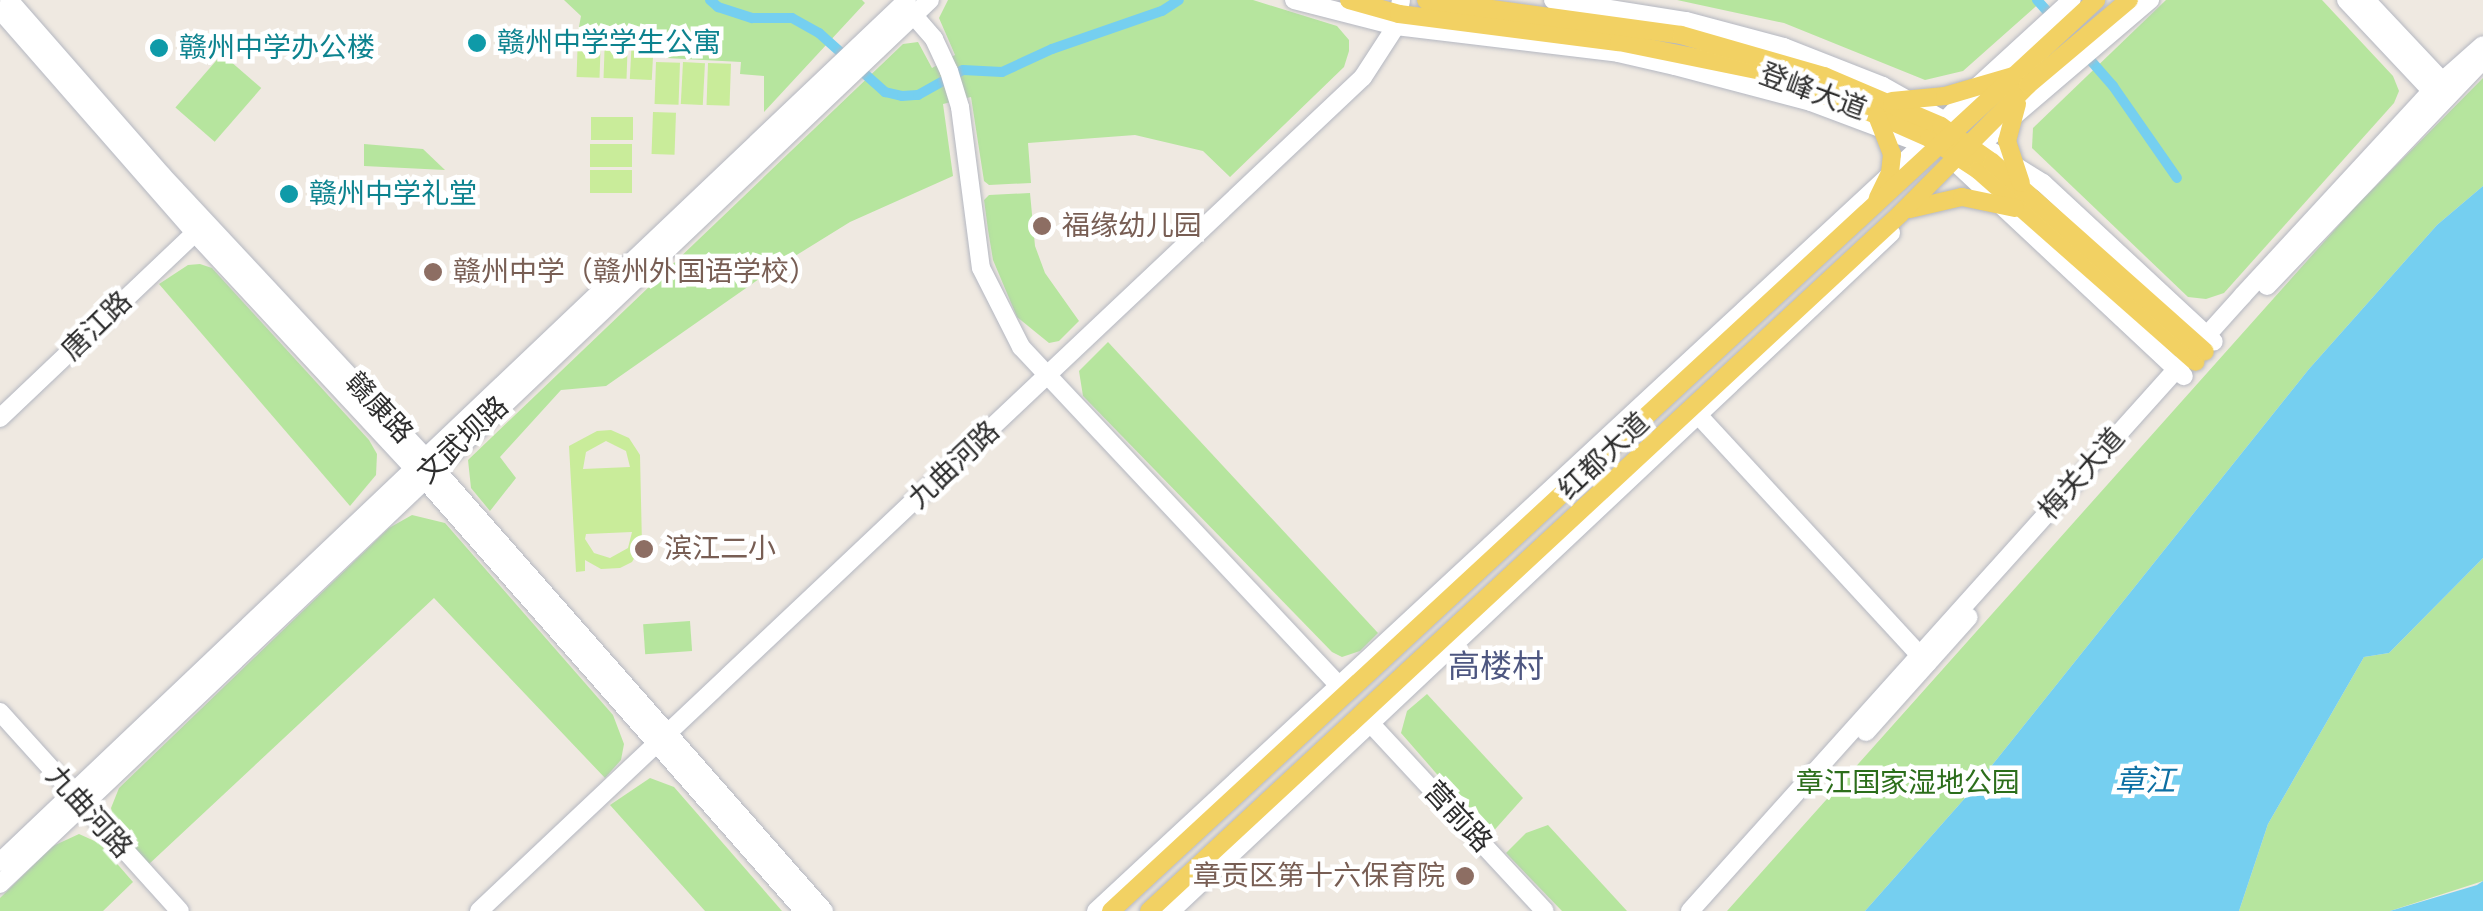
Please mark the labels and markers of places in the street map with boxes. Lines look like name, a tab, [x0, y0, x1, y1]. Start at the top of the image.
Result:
place label: 赣州中学学生公寓	[497, 26, 721, 60]
place label: 赣州中学办公楼	[179, 31, 375, 65]
marker: 赣州中学学生公寓	[466, 32, 488, 54]
marker: 赣州中学办公楼	[148, 37, 170, 59]
place label: 赣州中学礼堂	[309, 177, 477, 211]
marker: 赣州中学礼堂	[278, 183, 300, 205]
place label: 福缘幼儿园	[1062, 209, 1202, 243]
marker: 福缘幼儿园	[1031, 215, 1053, 237]
place label: 赣州中学（赣州外国语学校）	[453, 255, 817, 289]
marker: 赣州中学（赣州外国语学校）	[422, 261, 444, 283]
place label: 滨江二小	[664, 532, 776, 566]
marker: 滨江二小	[633, 538, 655, 560]
place label: 章贡区第十六保育院	[1193, 859, 1445, 893]
marker: 章贡区第十六保育院	[1454, 865, 1476, 887]

